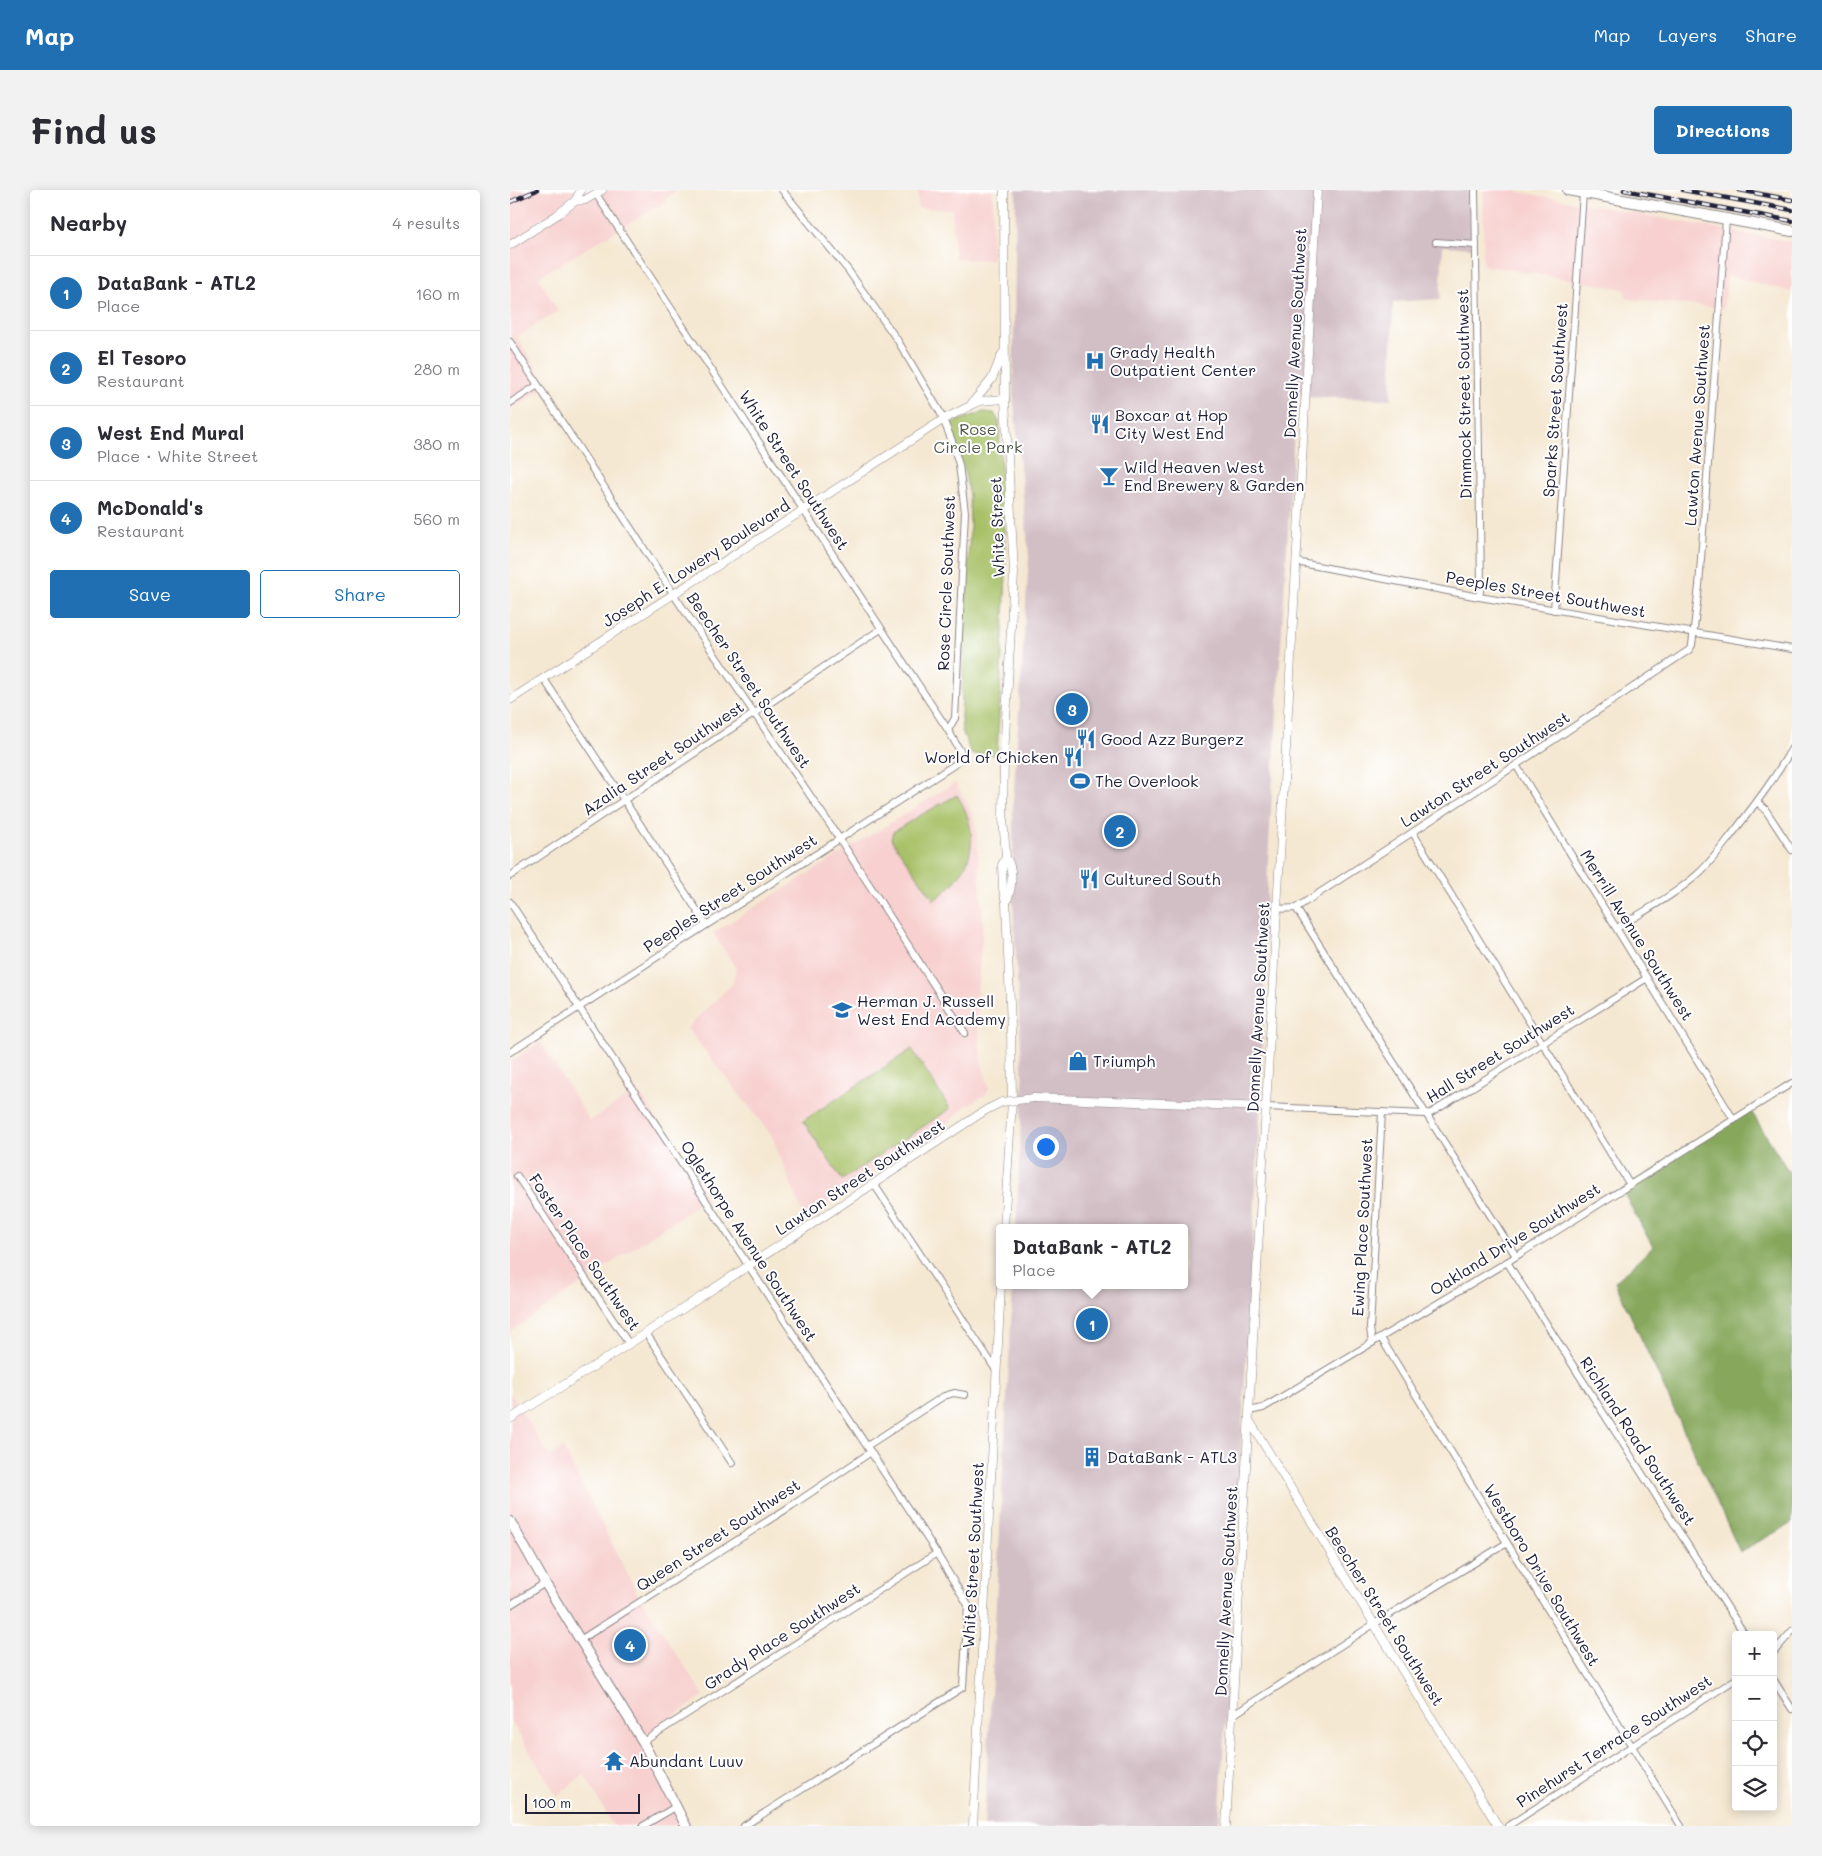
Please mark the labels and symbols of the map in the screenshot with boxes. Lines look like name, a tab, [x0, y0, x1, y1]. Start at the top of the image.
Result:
street label: Donnelly Avenue Southwest	[1279, 227, 1310, 439]
street label: Dimmock Street Southwest	[1451, 289, 1476, 499]
street label: Sparks Street Southwest	[1537, 302, 1572, 498]
street label: Lawton Avenue Southwest	[1679, 323, 1714, 527]
place label: Grady Health Outpatient Center	[1110, 341, 1256, 380]
hospital icon: Grady Health Outpatient Center	[1084, 350, 1106, 372]
street label: White Street Southwest	[735, 386, 854, 554]
place label: Boxcar at Hop City West End	[1115, 404, 1228, 443]
restaurant icon: Boxcar at Hop City West End	[1089, 413, 1111, 435]
park label: Rose Circle Park	[933, 418, 1023, 457]
place label: Wild Heaven West End Brewery & Garden	[1124, 456, 1304, 495]
bar icon: Wild Heaven West End Brewery & Garden	[1098, 465, 1120, 487]
street label: White Street	[984, 476, 1009, 578]
street label: Joseph E. Lowery Boulevard	[598, 494, 793, 631]
street label: Rose Circle Southwest	[932, 495, 959, 671]
street label: Peeples Street Southwest	[1444, 566, 1648, 621]
street label: Beecher Street Southwest	[683, 588, 816, 772]
pin: 3	[1056, 690, 1088, 728]
street label: Azalia Street Southwest	[578, 696, 748, 820]
street label: Lawton Street Southwest	[1396, 706, 1573, 831]
restaurant icon: Good Azz Burgerz	[1075, 728, 1097, 750]
place label: Good Azz Burgerz	[1101, 728, 1244, 749]
place label: World of Chicken	[924, 746, 1058, 767]
restaurant icon: World of Chicken	[1062, 746, 1084, 768]
sports icon: The Overlook	[1069, 770, 1091, 792]
place label: The Overlook	[1095, 770, 1199, 791]
pin: 2	[1104, 812, 1136, 850]
street label: Peeples Street Southwest	[639, 829, 820, 957]
street label: Merrill Avenue Southwest	[1576, 845, 1699, 1024]
restaurant icon: Cultured South	[1078, 868, 1100, 890]
place label: Cultured South	[1104, 868, 1221, 889]
street label: Donnelly Avenue Southwest	[1242, 901, 1273, 1113]
place label: Herman J. Russell West End Academy	[857, 990, 1006, 1029]
street label: Hall Street Southwest	[1422, 998, 1578, 1107]
school or university icon: Herman J. Russell West End Academy	[831, 999, 853, 1021]
shop icon: Triumph	[1067, 1050, 1089, 1072]
place label: Triumph	[1093, 1050, 1155, 1071]
street label: Lawton Street Southwest	[771, 1114, 948, 1239]
your location	[1033, 1134, 1059, 1160]
street label: Oglethorpe Avenue Southwest	[677, 1136, 822, 1345]
street label: Ewing Place Southwest	[1346, 1137, 1377, 1317]
street label: Foster Place Southwest	[525, 1169, 646, 1334]
street label: Oakland Drive Southwest	[1426, 1177, 1604, 1300]
pin: 1	[1076, 1305, 1108, 1343]
street label: Richland Road Southwest	[1576, 1352, 1701, 1529]
building icon: DataBank - ATL3	[1081, 1446, 1103, 1468]
place label: DataBank - ATL3	[1107, 1446, 1237, 1467]
street label: White Street Southwest	[957, 1461, 988, 1649]
street label: Queen Street Southwest	[632, 1474, 804, 1596]
street label: Westboro Drive Southwest	[1480, 1480, 1605, 1670]
street label: Donnelly Avenue Southwest	[1210, 1485, 1241, 1697]
street label: Beecher Street Southwest	[1321, 1522, 1449, 1709]
street label: Grady Place Southwest	[700, 1577, 864, 1694]
pin: 4	[614, 1626, 646, 1664]
street label: Pinehurst Terrace Southwest	[1512, 1669, 1715, 1812]
temple icon: Abundant Luuv	[603, 1750, 625, 1772]
place label: Abundant Luuv	[629, 1750, 743, 1771]
scale bar	[525, 1791, 640, 1814]

